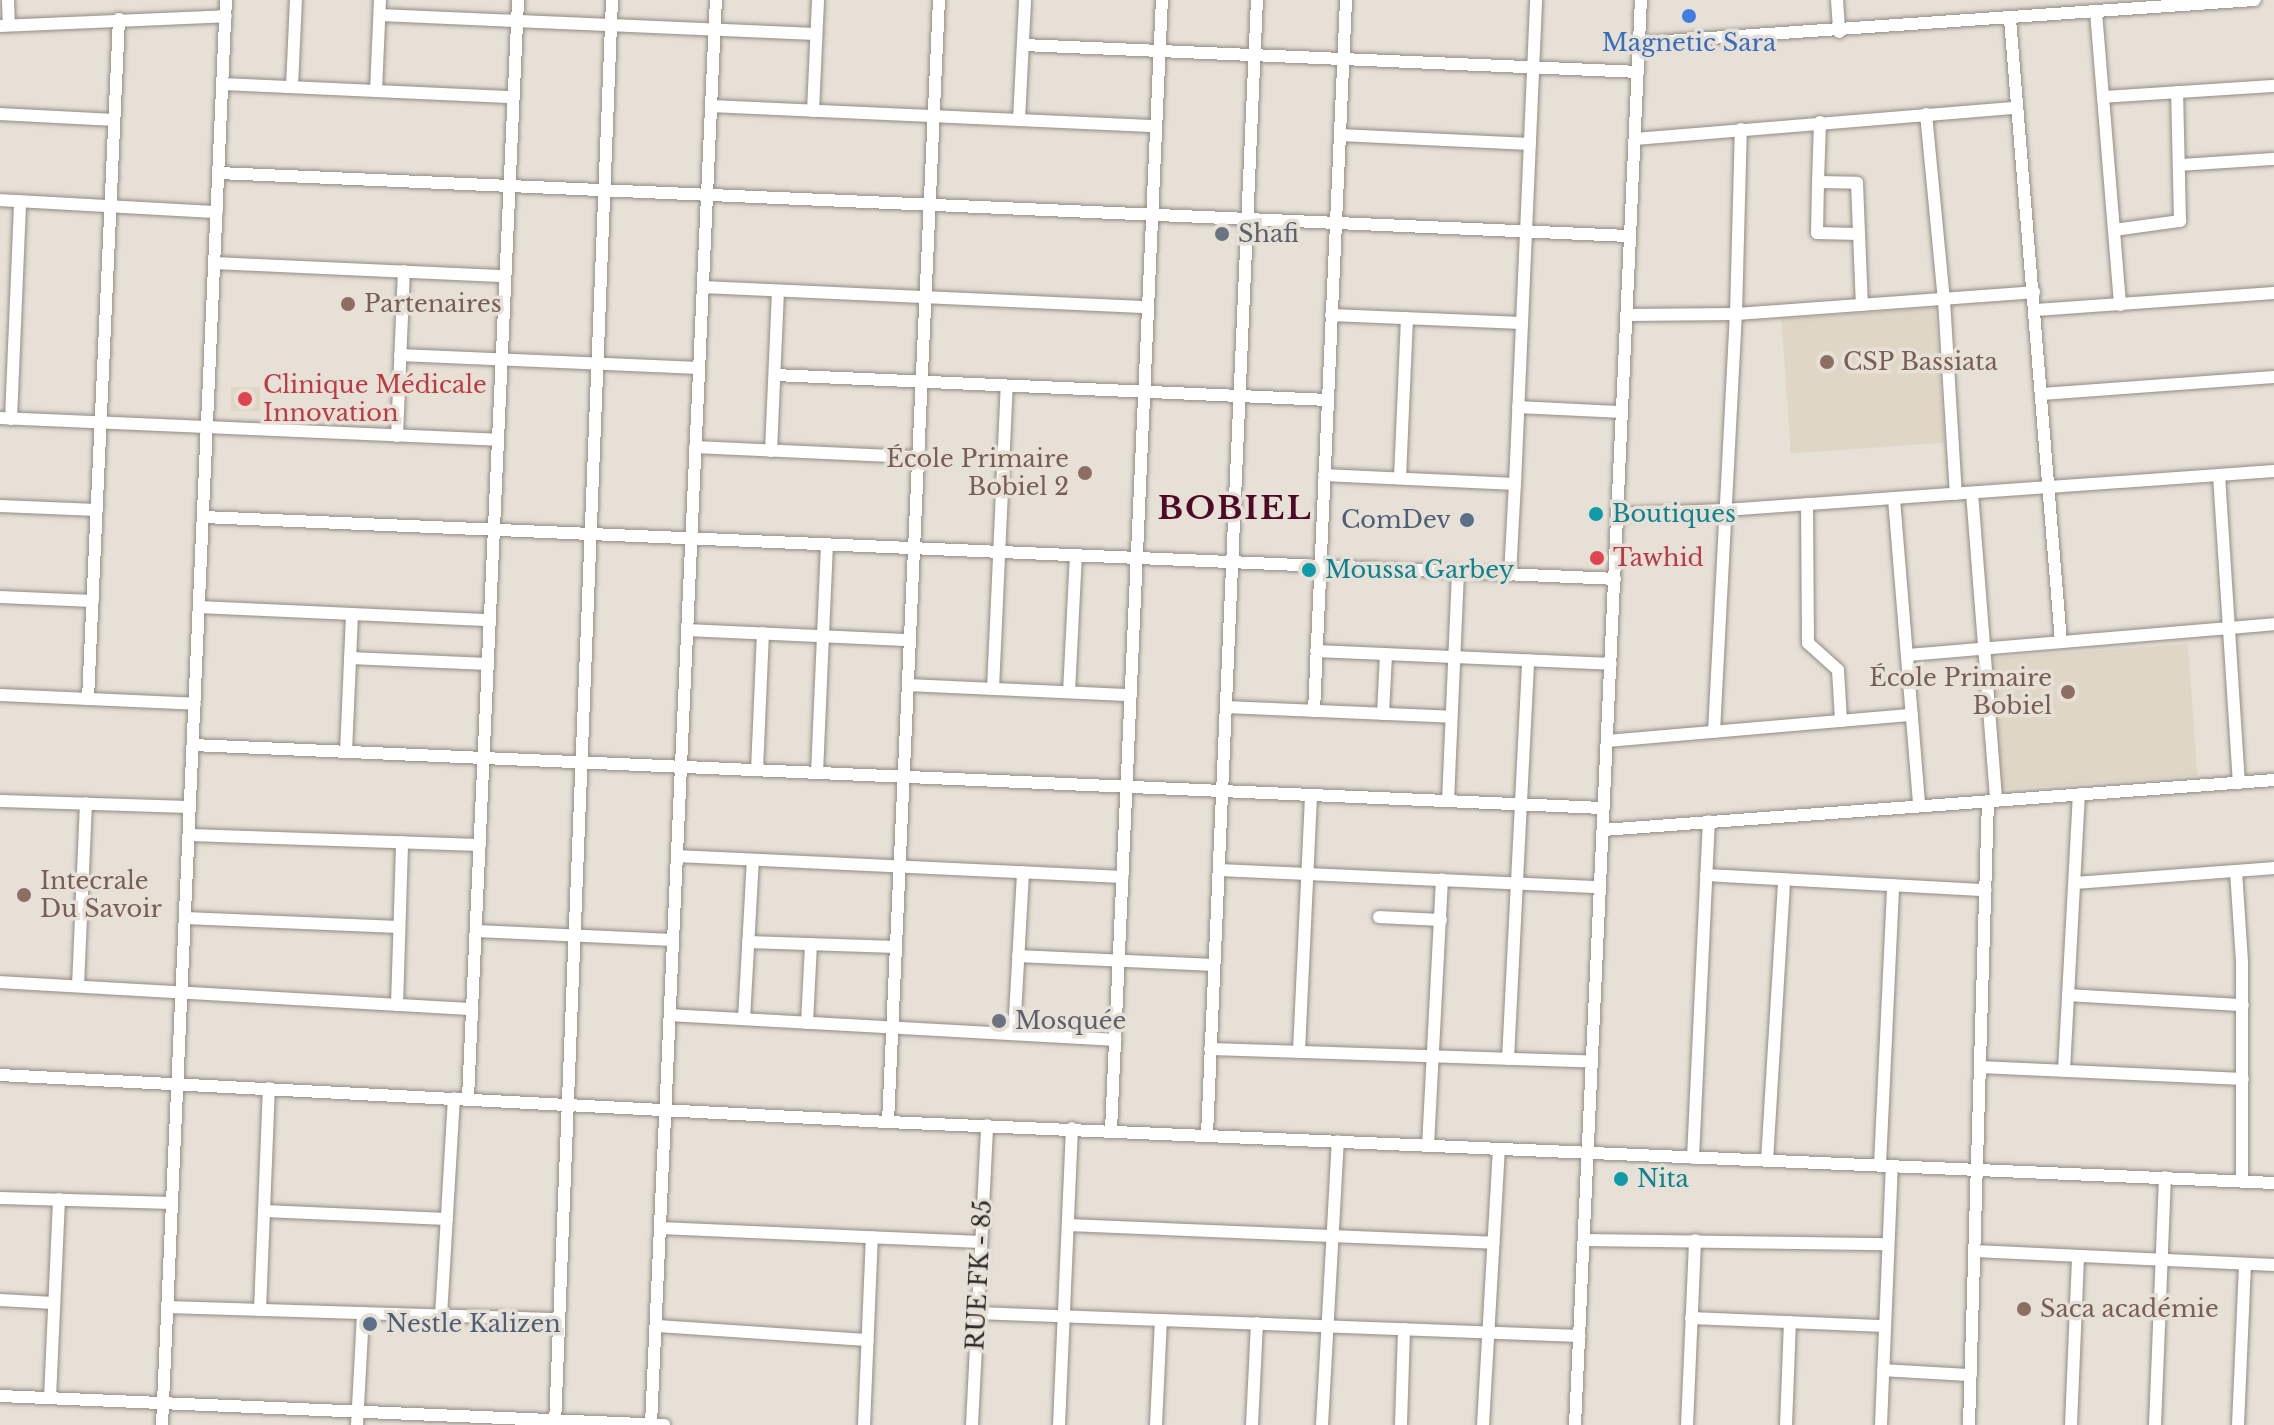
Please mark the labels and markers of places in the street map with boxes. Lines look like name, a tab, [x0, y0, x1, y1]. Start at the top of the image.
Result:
marker: Magnetic Sara	[1680, 7, 1698, 25]
place label: Magnetic Sara	[1602, 29, 1776, 57]
place label: Shafi	[1238, 220, 1299, 248]
marker: Shafi	[1213, 225, 1231, 243]
place label: Partenaires	[364, 290, 502, 318]
marker: Partenaires	[339, 295, 357, 313]
place label: CSP Bassiata	[1843, 348, 1998, 376]
marker: CSP Bassiata	[1818, 353, 1836, 371]
place label: Clinique Médicale Innovation	[263, 371, 487, 427]
marker: Clinique Médicale Innovation	[234, 388, 256, 410]
place label: École Primaire Bobiel 2	[886, 445, 1069, 501]
marker: École Primaire Bobiel 2	[1076, 464, 1094, 482]
place label: Boutiques	[1612, 500, 1736, 528]
marker: Boutiques	[1587, 505, 1605, 523]
place label: ComDev	[1341, 506, 1451, 534]
marker: ComDev	[1458, 511, 1476, 529]
place label: Tawhid	[1613, 544, 1704, 572]
marker: Tawhid	[1588, 549, 1606, 567]
place label: Moussa Garbey	[1325, 556, 1514, 584]
marker: Moussa Garbey	[1300, 561, 1318, 579]
place label: École Primaire Bobiel	[1869, 664, 2052, 720]
marker: École Primaire Bobiel	[2059, 683, 2077, 701]
place label: Intecrale Du Savoir	[40, 867, 162, 923]
marker: Intecrale Du Savoir	[15, 886, 33, 904]
place label: Mosquée	[1015, 1007, 1126, 1035]
marker: Mosquée	[990, 1012, 1008, 1030]
place label: Nita	[1637, 1165, 1689, 1193]
marker: Nita	[1612, 1170, 1630, 1188]
place label: Saca académie	[2040, 1295, 2219, 1323]
marker: Saca académie	[2015, 1300, 2033, 1318]
place label: Nestle Kalizen	[386, 1310, 561, 1338]
marker: Nestle Kalizen	[361, 1315, 379, 1333]

